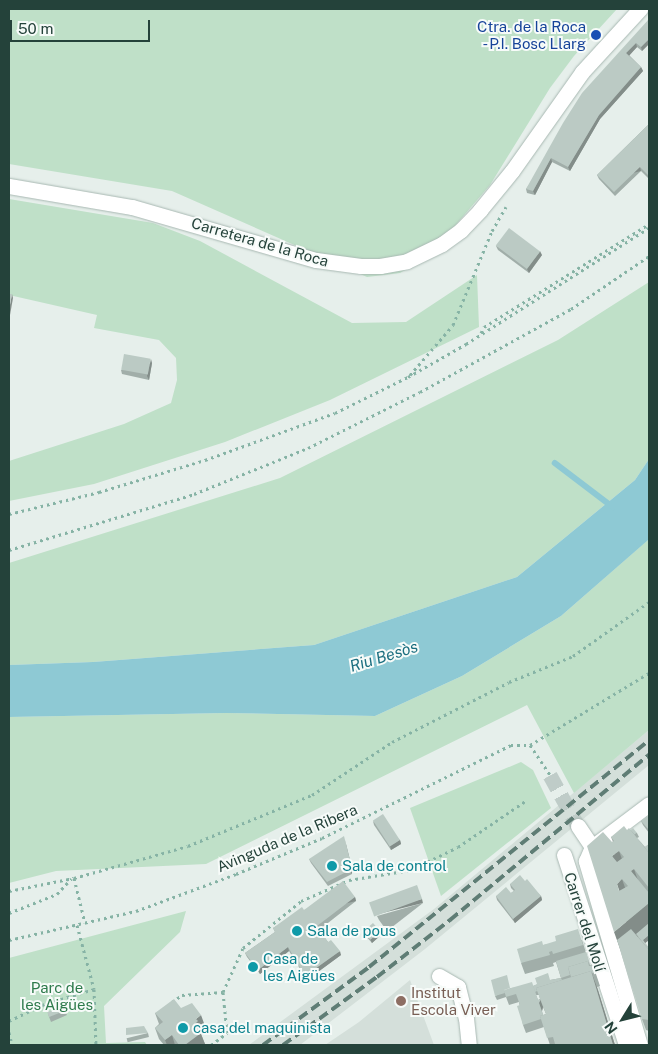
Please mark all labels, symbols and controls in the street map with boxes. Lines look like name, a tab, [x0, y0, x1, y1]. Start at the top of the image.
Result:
scale bar	[12, 10, 152, 42]
place label: Ctra. de la Roca - P.I. Bosc Llarg	[477, 17, 586, 52]
text: 50 m	[18, 20, 53, 37]
marker: Ctra. de la Roca - P.I. Bosc Llarg	[590, 29, 602, 41]
street label: Carretera de la Roca	[189, 214, 331, 270]
water label: Riu Besòs	[348, 638, 420, 676]
street label: Avinguda de la Ribera	[214, 800, 360, 876]
place label: Sala de control	[342, 857, 447, 875]
marker: Sala de control	[326, 860, 338, 872]
street label: Carrer del Molí	[560, 870, 610, 974]
place label: Sala de pous	[307, 922, 396, 940]
marker: Sala de pous	[291, 925, 303, 937]
place label: Casa de les Aigües	[263, 949, 335, 984]
marker: Casa de les Aigües	[247, 961, 259, 973]
park label: Parc de les Aigües	[21, 978, 93, 1013]
place label: Institut Escola Viver	[411, 983, 496, 1018]
north arrow	[598, 994, 648, 1044]
marker: Institut Escola Viver	[395, 995, 407, 1007]
place label: casa del maquinista	[193, 1019, 331, 1037]
text: N	[601, 1019, 621, 1037]
marker: casa del maquinista	[177, 1022, 189, 1034]

